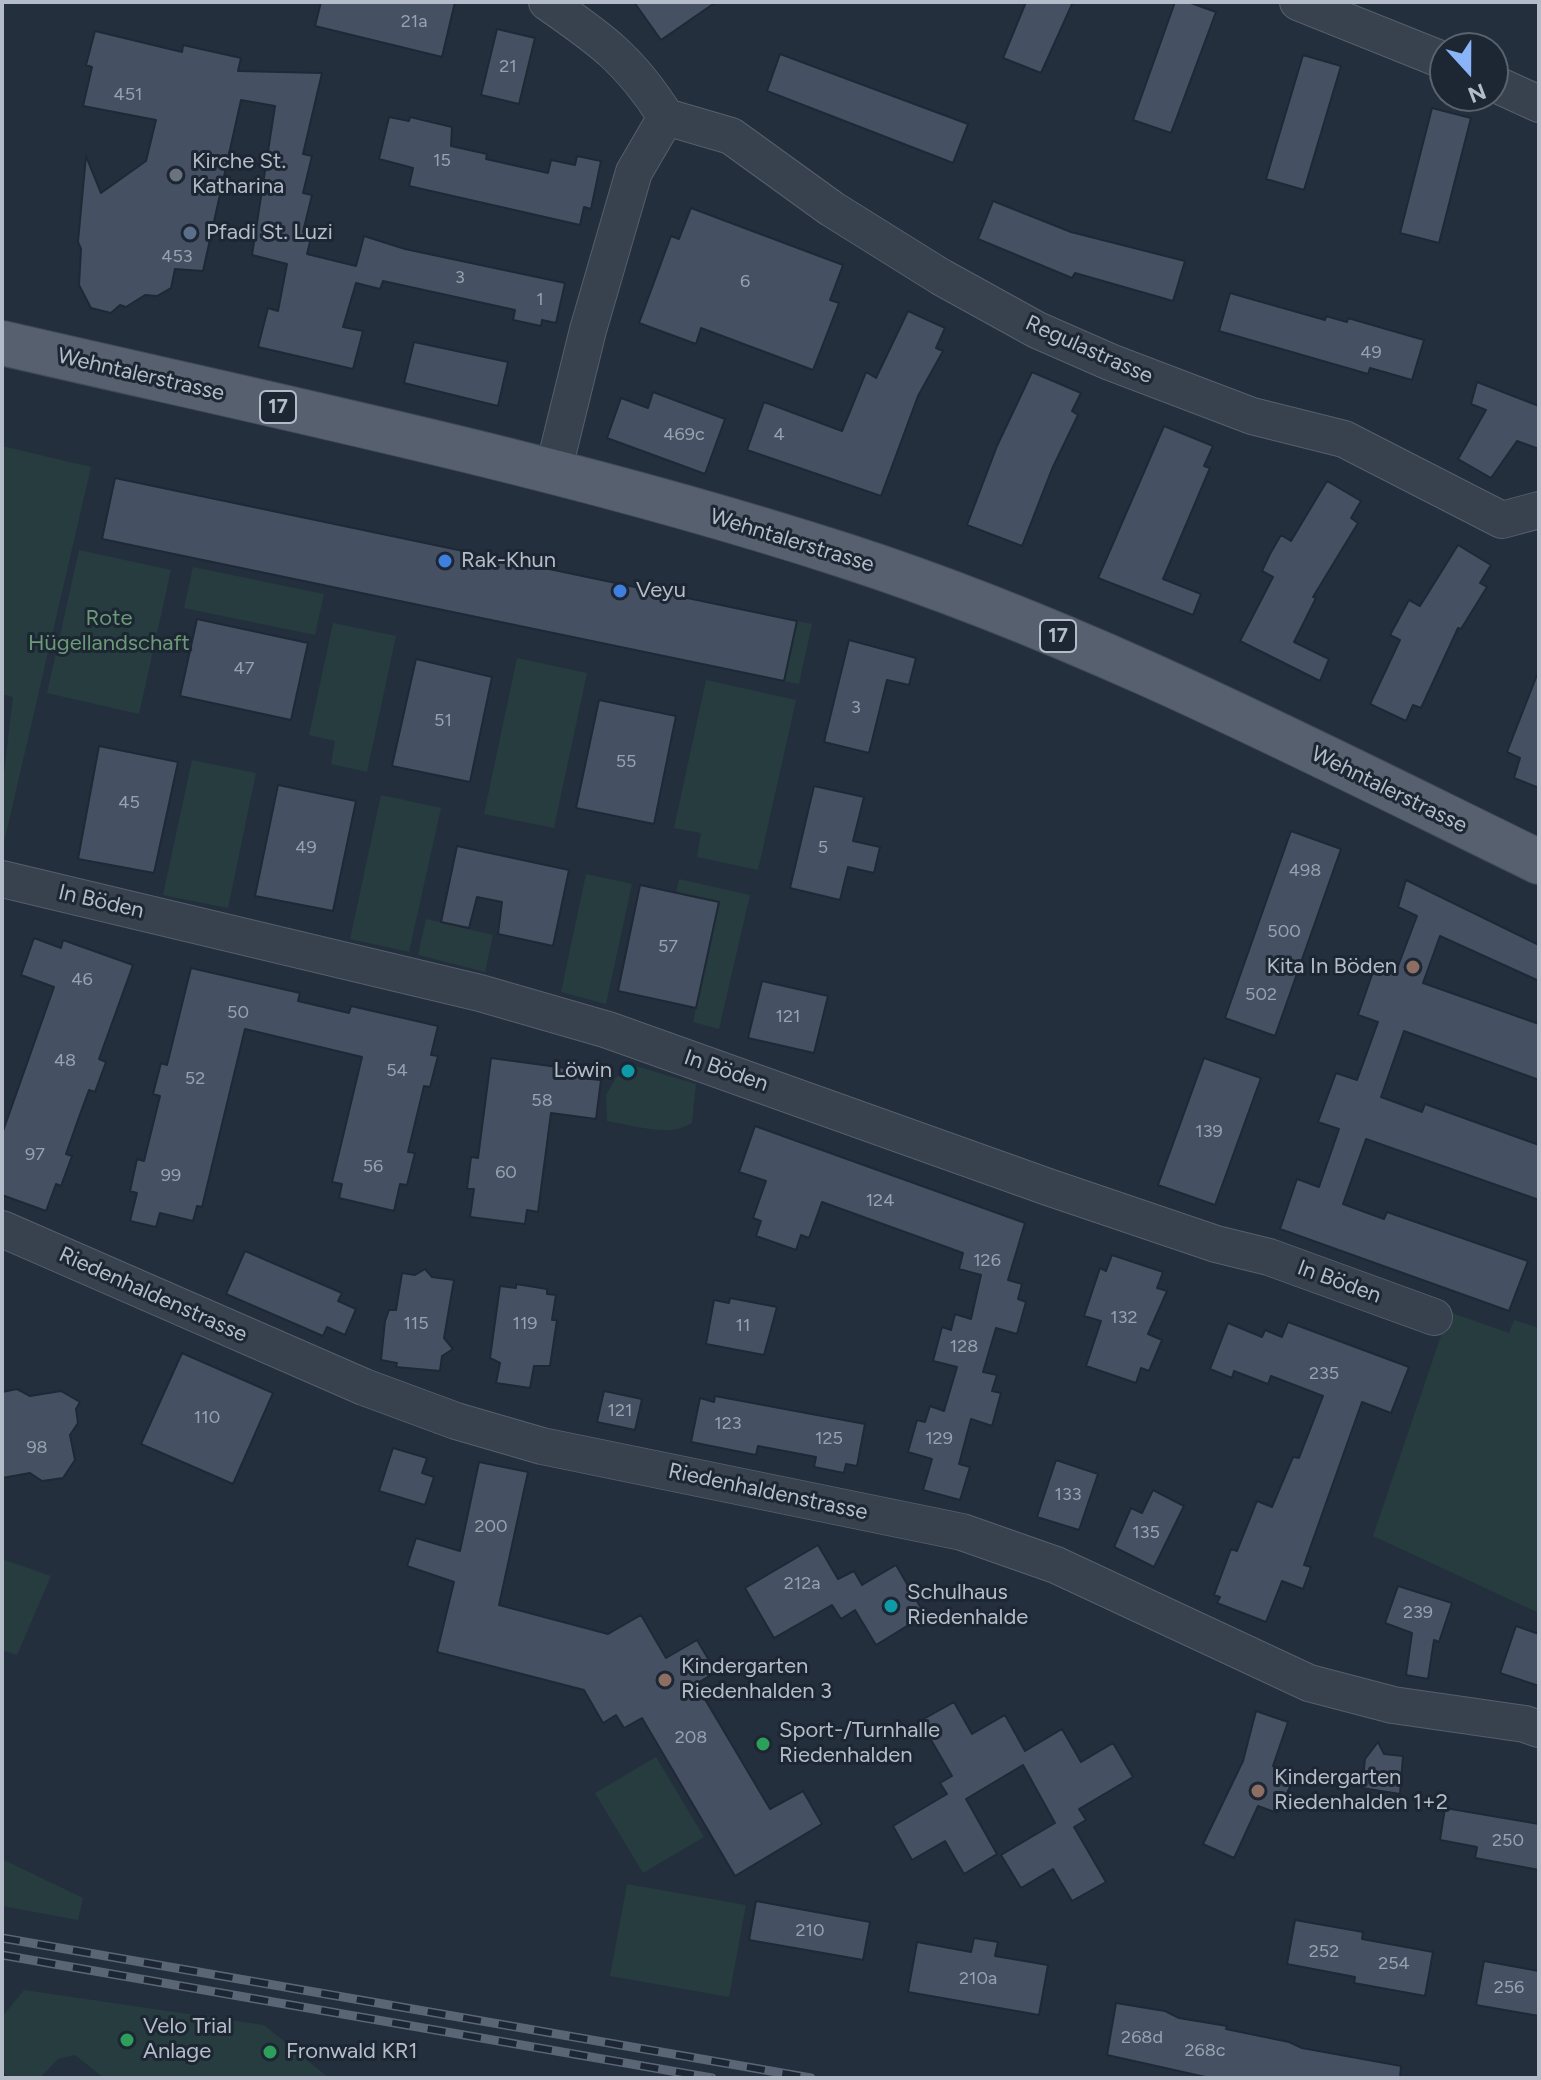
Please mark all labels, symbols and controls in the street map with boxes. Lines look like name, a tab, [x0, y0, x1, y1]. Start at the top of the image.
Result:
house number: 21a	[401, 11, 427, 33]
north arrow	[1429, 32, 1509, 112]
house number: 21	[499, 56, 517, 78]
text: N	[1464, 77, 1490, 109]
house number: 451	[114, 84, 142, 106]
place label: Kirche St. Katharina	[192, 149, 286, 200]
house number: 15	[433, 150, 451, 172]
marker: Kirche St. Katharina	[167, 166, 185, 184]
place label: Pfadi St. Luzi	[206, 220, 333, 246]
marker: Pfadi St. Luzi	[181, 224, 199, 242]
house number: 453	[161, 246, 193, 268]
house number: 3	[455, 267, 465, 289]
house number: 6	[740, 271, 750, 293]
house number: 1	[536, 289, 544, 311]
street label: Regulastrasse	[1021, 310, 1157, 390]
house number: 49	[1360, 342, 1382, 364]
street label: Wehntalerstrasse	[55, 343, 227, 407]
road number: 17	[260, 391, 296, 423]
house number: 469c	[663, 424, 705, 446]
house number: 4	[773, 424, 785, 446]
street label: Wehntalerstrasse	[707, 503, 877, 579]
place label: Rak-Khun	[461, 548, 556, 574]
marker: Rak-Khun	[436, 552, 454, 570]
place label: Veyu	[636, 578, 686, 604]
marker: Veyu	[611, 582, 629, 600]
park label: Rote Hügellandschaft	[28, 606, 190, 658]
road number: 17	[1040, 620, 1076, 652]
house number: 47	[234, 658, 254, 680]
house number: 3	[851, 697, 861, 719]
house number: 51	[434, 710, 452, 732]
street label: Wehntalerstrasse	[1307, 741, 1471, 839]
house number: 55	[616, 751, 636, 773]
house number: 45	[118, 792, 140, 814]
house number: 49	[295, 837, 317, 859]
house number: 5	[818, 837, 828, 859]
house number: 498	[1289, 860, 1321, 882]
street label: In Böden	[56, 879, 146, 925]
house number: 500	[1267, 921, 1301, 943]
house number: 57	[658, 936, 678, 958]
place label: Kita In Böden	[1267, 954, 1397, 980]
marker: Kita In Böden	[1404, 958, 1422, 976]
house number: 46	[71, 969, 93, 991]
house number: 502	[1245, 984, 1277, 1006]
house number: 50	[227, 1002, 249, 1024]
house number: 121	[776, 1006, 800, 1028]
street label: In Böden	[681, 1044, 771, 1098]
house number: 48	[54, 1050, 76, 1072]
place label: Löwin	[553, 1058, 612, 1084]
house number: 54	[386, 1060, 408, 1082]
marker: Löwin	[619, 1062, 637, 1080]
house number: 52	[185, 1068, 205, 1090]
house number: 58	[531, 1090, 553, 1112]
house number: 139	[1195, 1121, 1223, 1143]
house number: 97	[25, 1144, 45, 1166]
house number: 56	[363, 1156, 383, 1178]
house number: 60	[495, 1162, 517, 1184]
house number: 99	[161, 1165, 181, 1187]
house number: 124	[866, 1190, 894, 1212]
street label: Riedenhaldenstrasse	[55, 1242, 251, 1348]
house number: 126	[973, 1250, 1001, 1272]
street label: In Böden	[1294, 1255, 1384, 1309]
house number: 132	[1110, 1307, 1138, 1329]
house number: 115	[403, 1313, 429, 1335]
house number: 119	[512, 1313, 538, 1335]
house number: 11	[736, 1315, 750, 1337]
house number: 128	[950, 1336, 978, 1358]
house number: 235	[1309, 1363, 1339, 1385]
house number: 121	[608, 1400, 632, 1422]
house number: 110	[194, 1407, 220, 1429]
house number: 123	[714, 1413, 742, 1435]
house number: 125	[815, 1428, 843, 1450]
house number: 129	[925, 1428, 953, 1450]
house number: 98	[26, 1437, 48, 1459]
street label: Riedenhaldenstrasse	[666, 1458, 870, 1526]
house number: 133	[1054, 1484, 1082, 1506]
house number: 200	[474, 1516, 508, 1538]
house number: 135	[1132, 1522, 1160, 1544]
house number: 212a	[784, 1573, 820, 1595]
place label: Schulhaus Riedenhalde	[907, 1580, 1028, 1632]
marker: Schulhaus Riedenhalde	[882, 1597, 900, 1615]
house number: 239	[1403, 1602, 1433, 1624]
place label: Kindergarten Riedenhalden 3	[681, 1654, 832, 1706]
marker: Kindergarten Riedenhalden 3	[656, 1671, 674, 1689]
place label: Sport-/Turnhalle Riedenhalden	[779, 1718, 940, 1770]
house number: 208	[675, 1727, 707, 1749]
marker: Sport-/Turnhalle Riedenhalden	[754, 1735, 772, 1753]
place label: Kindergarten Riedenhalden 1+2	[1274, 1765, 1448, 1816]
marker: Kindergarten Riedenhalden 1+2	[1249, 1782, 1267, 1800]
house number: 250	[1492, 1830, 1524, 1852]
house number: 210	[795, 1920, 825, 1942]
house number: 252	[1309, 1941, 1339, 1963]
house number: 254	[1378, 1953, 1410, 1975]
house number: 210a	[959, 1968, 997, 1990]
house number: 256	[1494, 1977, 1524, 1999]
place label: Velo Trial Anlage	[143, 2014, 232, 2066]
house number: 268d	[1121, 2027, 1163, 2049]
marker: Velo Trial Anlage	[118, 2031, 136, 2049]
place label: Fronwald KR1	[286, 2039, 418, 2065]
house number: 268c	[1184, 2040, 1226, 2062]
marker: Fronwald KR1	[261, 2043, 279, 2061]

